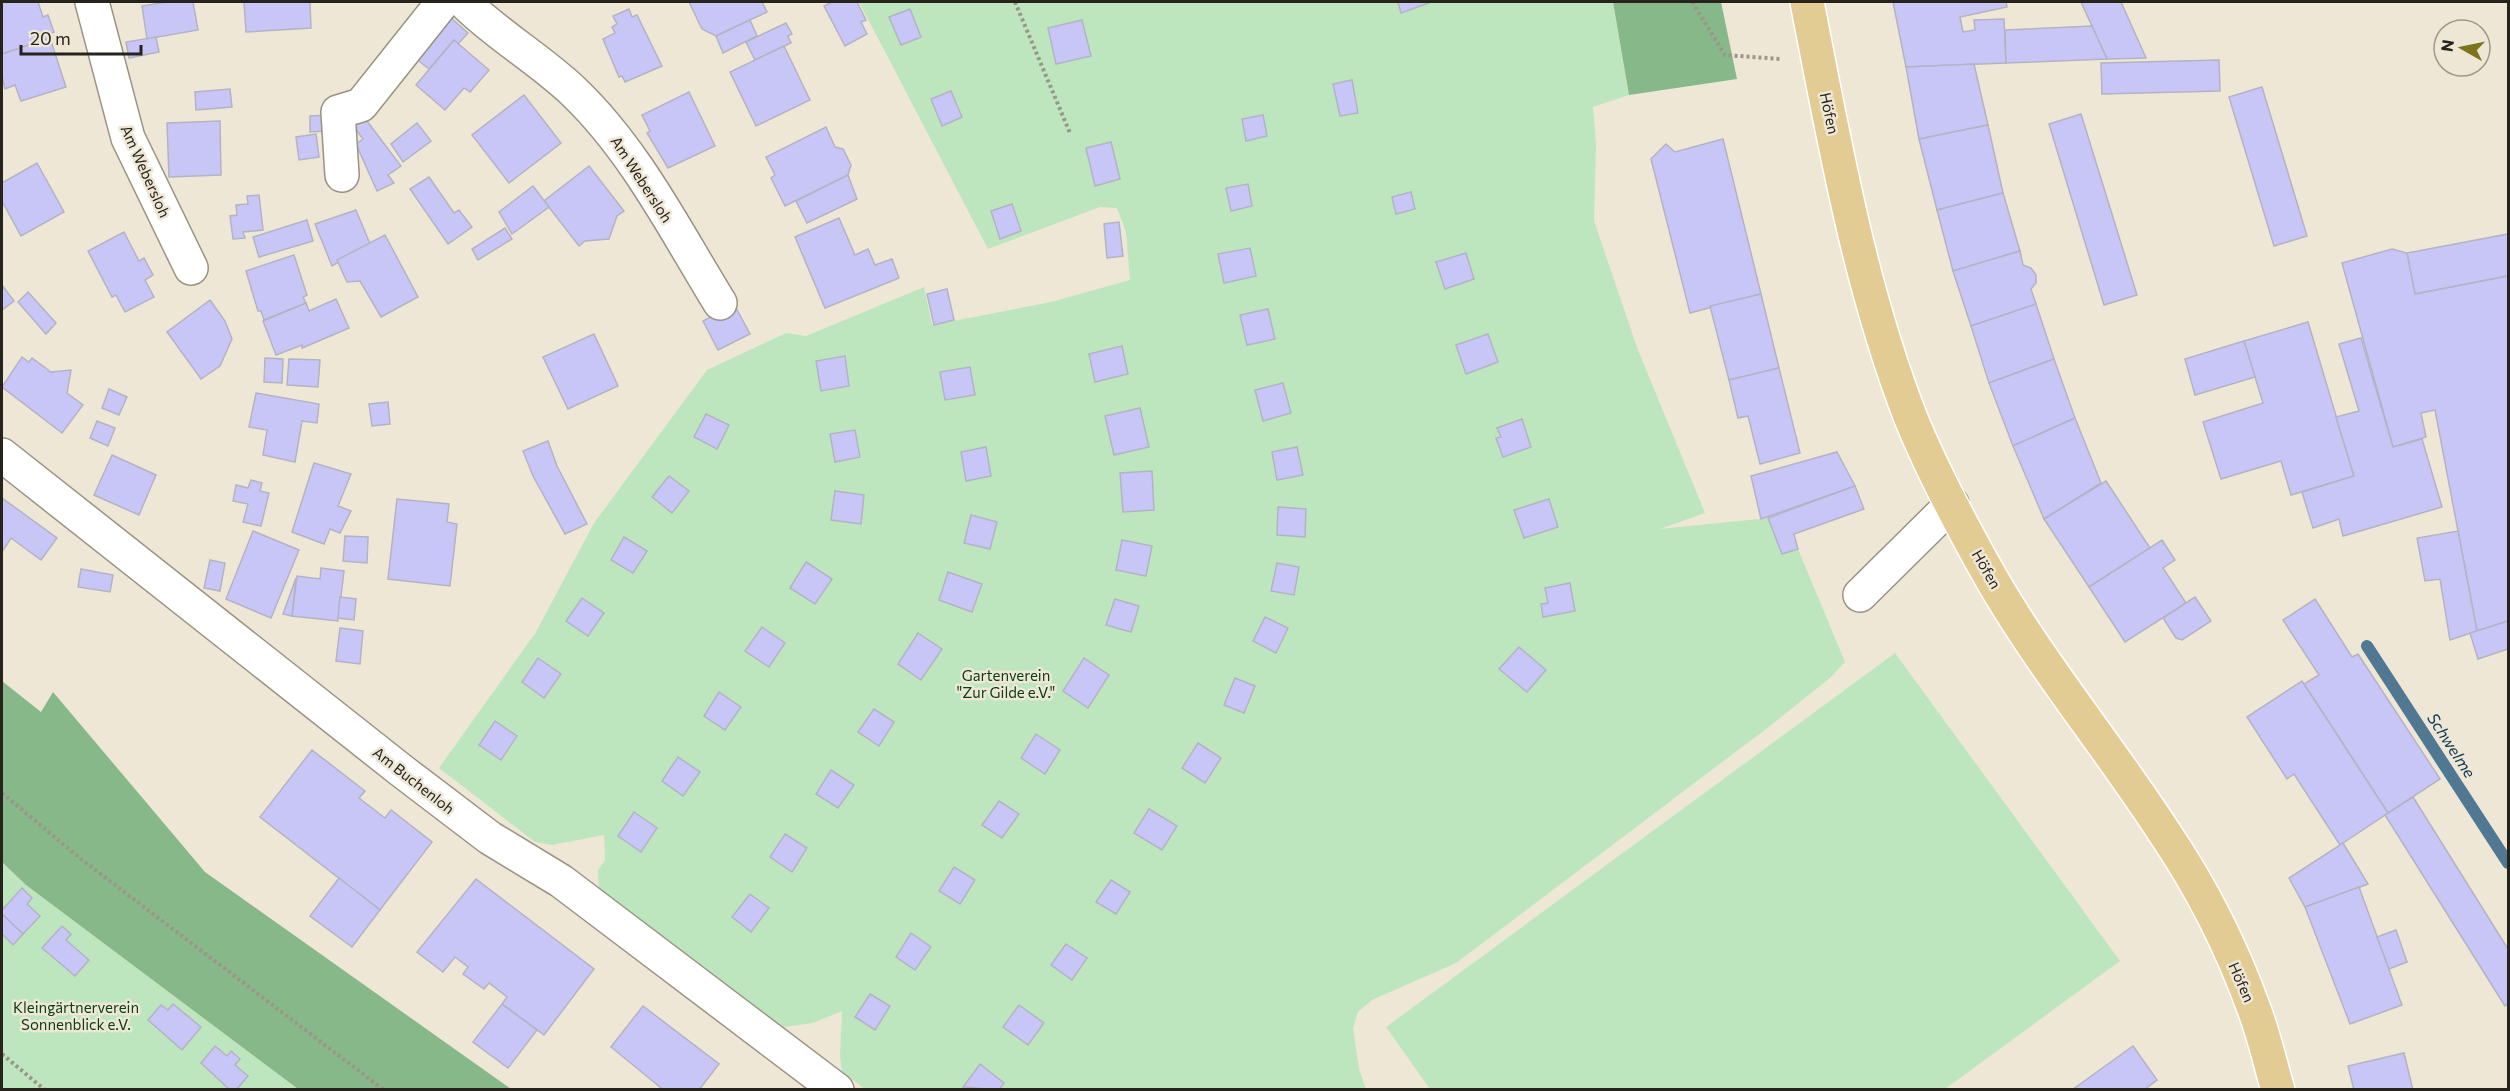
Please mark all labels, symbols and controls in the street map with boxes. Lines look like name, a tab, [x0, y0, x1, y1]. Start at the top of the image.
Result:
scale bar	[21, 18, 141, 56]
north arrow	[2432, 18, 2492, 78]
text: 20 m	[30, 27, 71, 49]
text: N	[2436, 38, 2457, 53]
street label: Höfen	[1817, 91, 1843, 135]
street label: Am Webersloh	[118, 122, 174, 220]
street label: Am Webersloh	[607, 133, 677, 225]
street label: Höfen	[1969, 546, 2005, 592]
park label: Gartenverein "Zur Gilde e.V."	[957, 666, 1055, 701]
water label: Schwelme	[2424, 709, 2480, 782]
street label: Am Buchenloh	[370, 743, 458, 817]
street label: Höfen	[2225, 959, 2259, 1005]
park label: Kleingärtnerverein Sonnenblick e.V.	[13, 998, 139, 1033]

